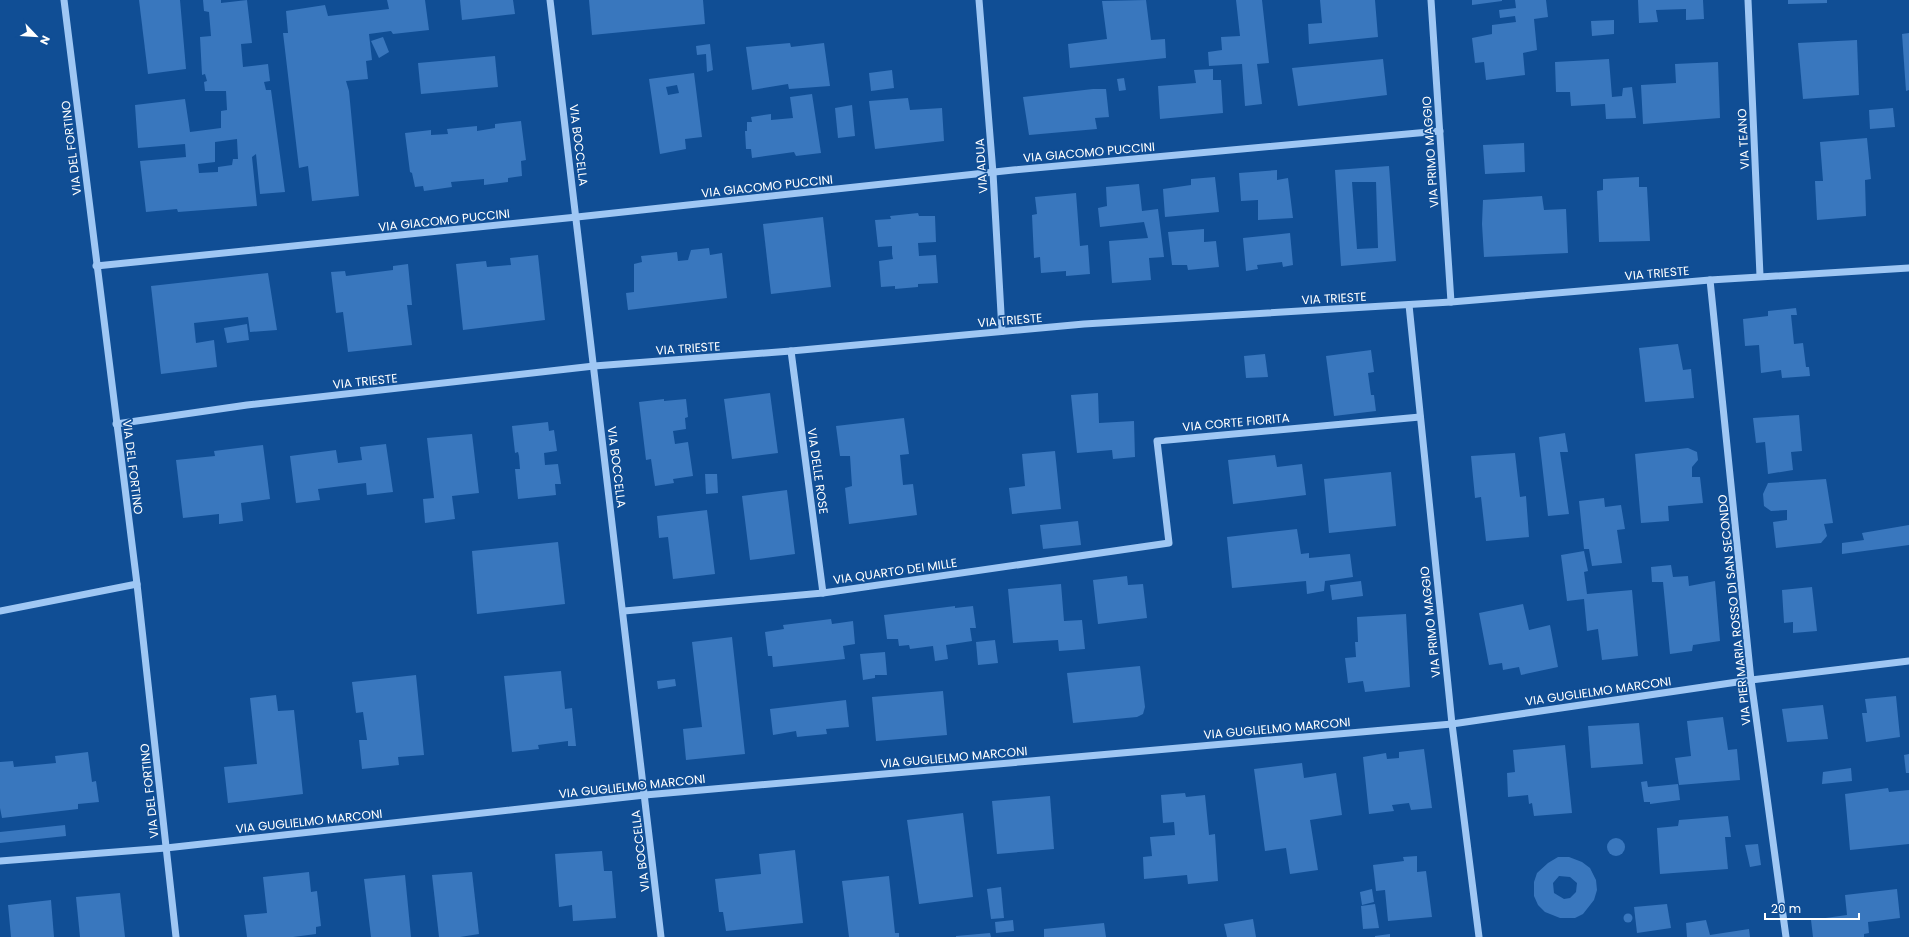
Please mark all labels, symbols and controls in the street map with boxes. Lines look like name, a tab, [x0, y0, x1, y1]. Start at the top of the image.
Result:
north arrow	[16, 16, 56, 56]
text: N	[36, 33, 54, 47]
street label: VIA PRIMO MAGGIO	[1418, 96, 1442, 208]
street label: VIA DEL FORTINO	[57, 100, 85, 196]
street label: VIA BOCCELLA	[566, 103, 592, 187]
street label: VIA TEANO	[1733, 108, 1753, 170]
street label: VIA ADUA	[971, 138, 991, 194]
street label: VIA GIACOMO PUCCINI	[1022, 138, 1156, 166]
street label: VIA GIACOMO PUCCINI	[700, 171, 834, 201]
street label: VIA GIACOMO PUCCINI	[377, 205, 511, 235]
street label: VIA TRIESTE	[1624, 262, 1690, 284]
street label: VIA TRIESTE	[1301, 288, 1367, 308]
street label: VIA TRIESTE	[977, 309, 1043, 331]
street label: VIA TRIESTE	[655, 337, 721, 359]
street label: VIA TRIESTE	[332, 369, 398, 393]
street label: VIA CORTE FIORITA	[1182, 409, 1290, 435]
street label: VIA DEL FORTINO	[119, 419, 147, 515]
street label: VIA BOCCELLA	[604, 425, 630, 509]
street label: VIA DELLE ROSE	[804, 427, 832, 515]
street label: VIA PIER MARIA ROSSO DI SAN SECONDO	[1713, 494, 1755, 726]
street label: VIA QUARTO DEI MILLE	[832, 554, 958, 588]
street label: VIA PRIMO MAGGIO	[1416, 565, 1444, 679]
street label: VIA GUGLIELMO MARCONI	[1524, 672, 1672, 710]
street label: VIA GUGLIELMO MARCONI	[1203, 713, 1351, 743]
street label: VIA GUGLIELMO MARCONI	[880, 742, 1028, 772]
street label: VIA DEL FORTINO	[136, 743, 162, 839]
street label: VIA GUGLIELMO MARCONI	[558, 770, 706, 802]
street label: VIA GUGLIELMO MARCONI	[235, 805, 383, 837]
street label: VIA BOCCELLA	[627, 809, 653, 893]
scale bar	[1765, 895, 1859, 921]
text: 20 m	[1771, 900, 1801, 917]

